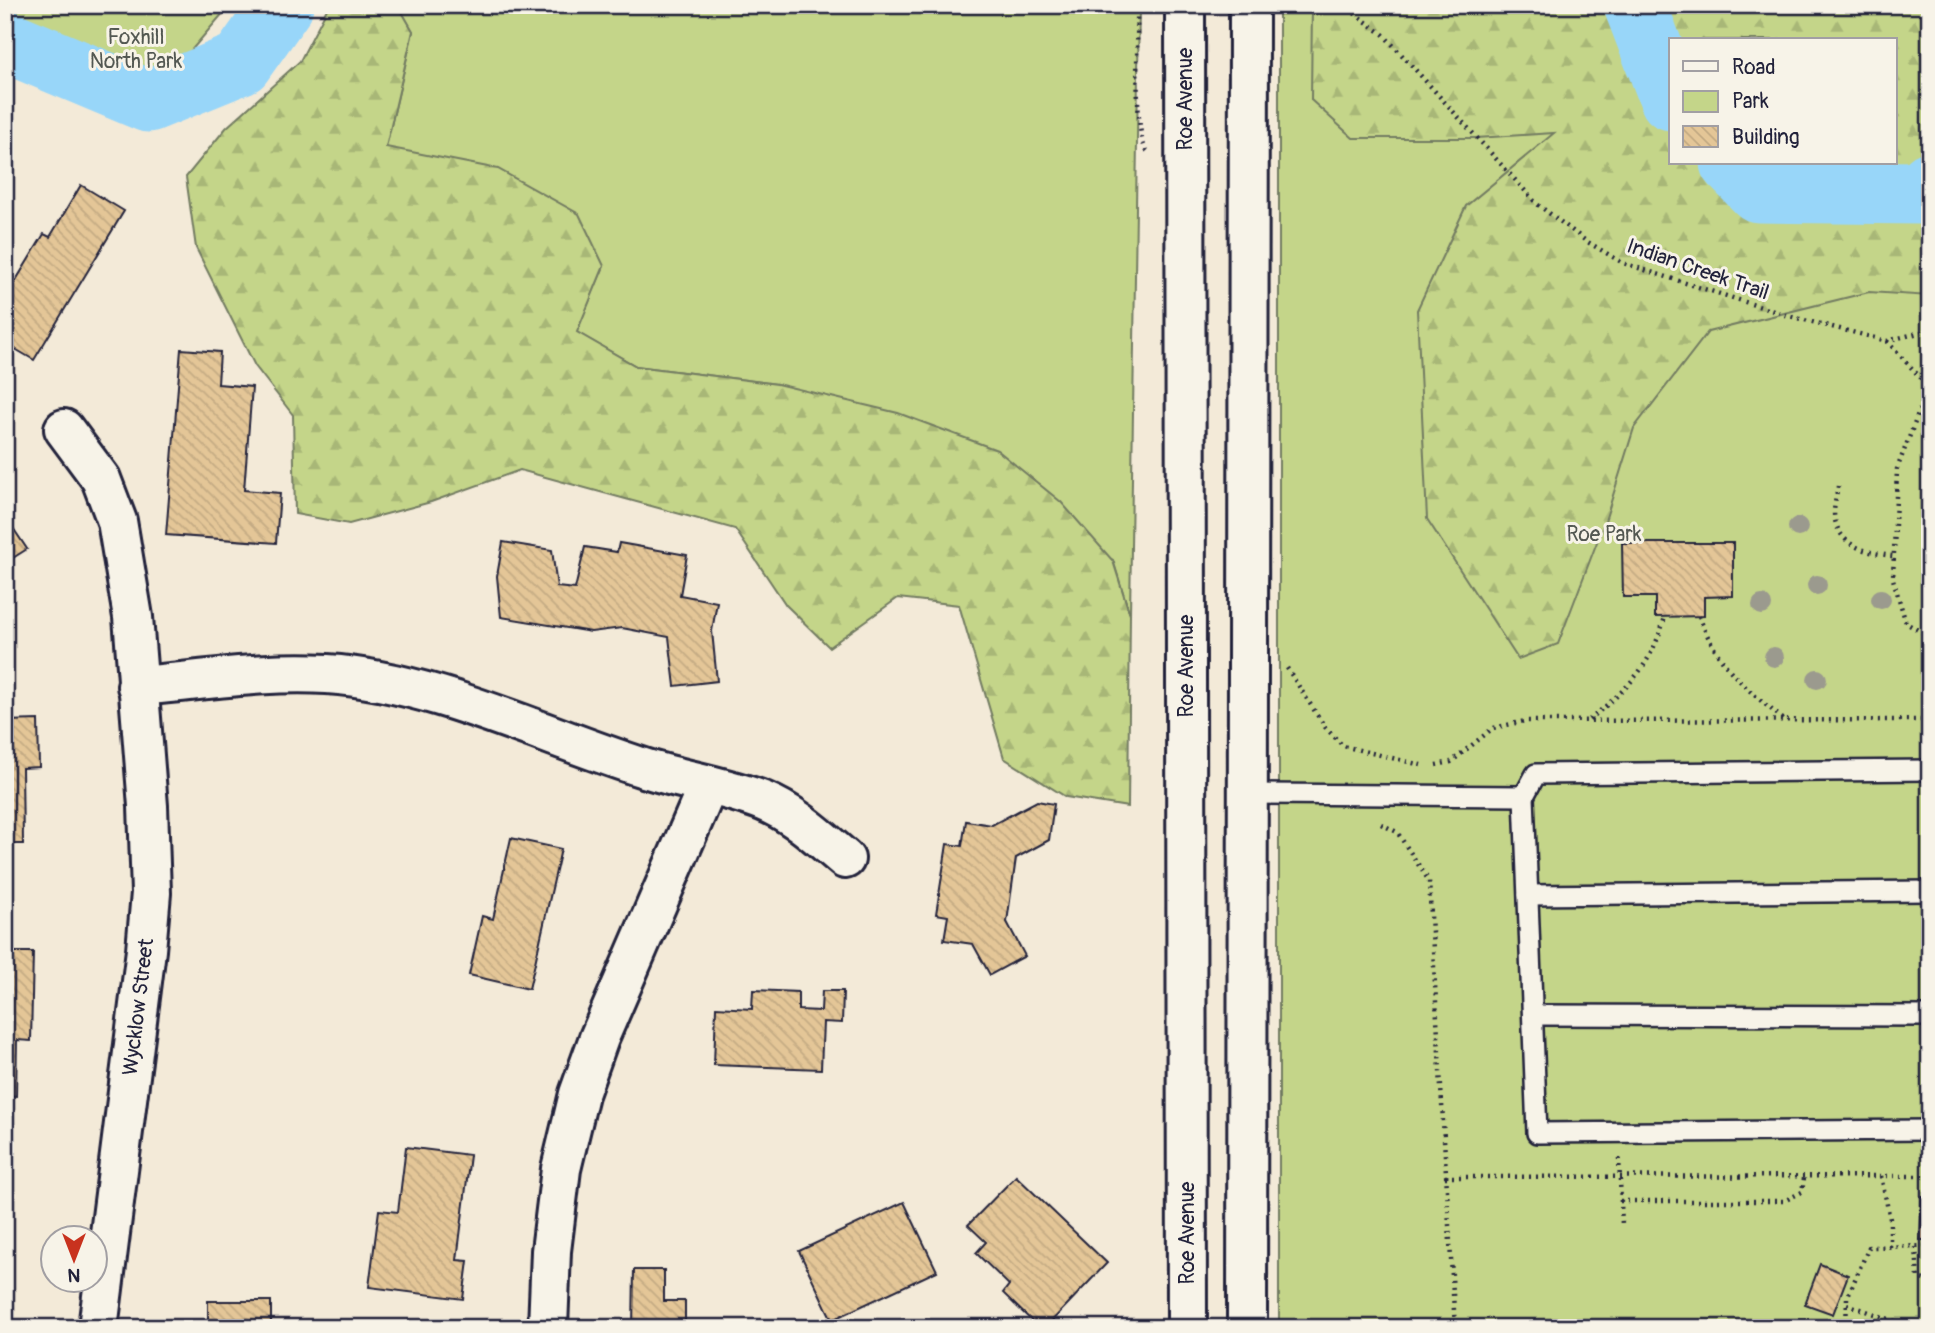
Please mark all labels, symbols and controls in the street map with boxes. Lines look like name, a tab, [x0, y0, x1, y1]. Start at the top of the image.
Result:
park label: Foxhill North Park	[90, 24, 183, 75]
legend	[1669, 38, 1896, 164]
street label: Roe Avenue	[1172, 47, 1199, 150]
text: Road	[1732, 54, 1776, 81]
text: Park	[1732, 88, 1769, 115]
text: Building	[1732, 124, 1799, 151]
street label: Indian Creek Trail	[1623, 233, 1772, 306]
park label: Roe Park	[1566, 521, 1642, 548]
street label: Roe Avenue	[1173, 614, 1200, 717]
street label: Wycklow Street	[117, 936, 160, 1077]
street label: Roe Avenue	[1174, 1181, 1201, 1284]
north arrow	[38, 1224, 108, 1294]
text: N	[67, 1263, 80, 1287]

